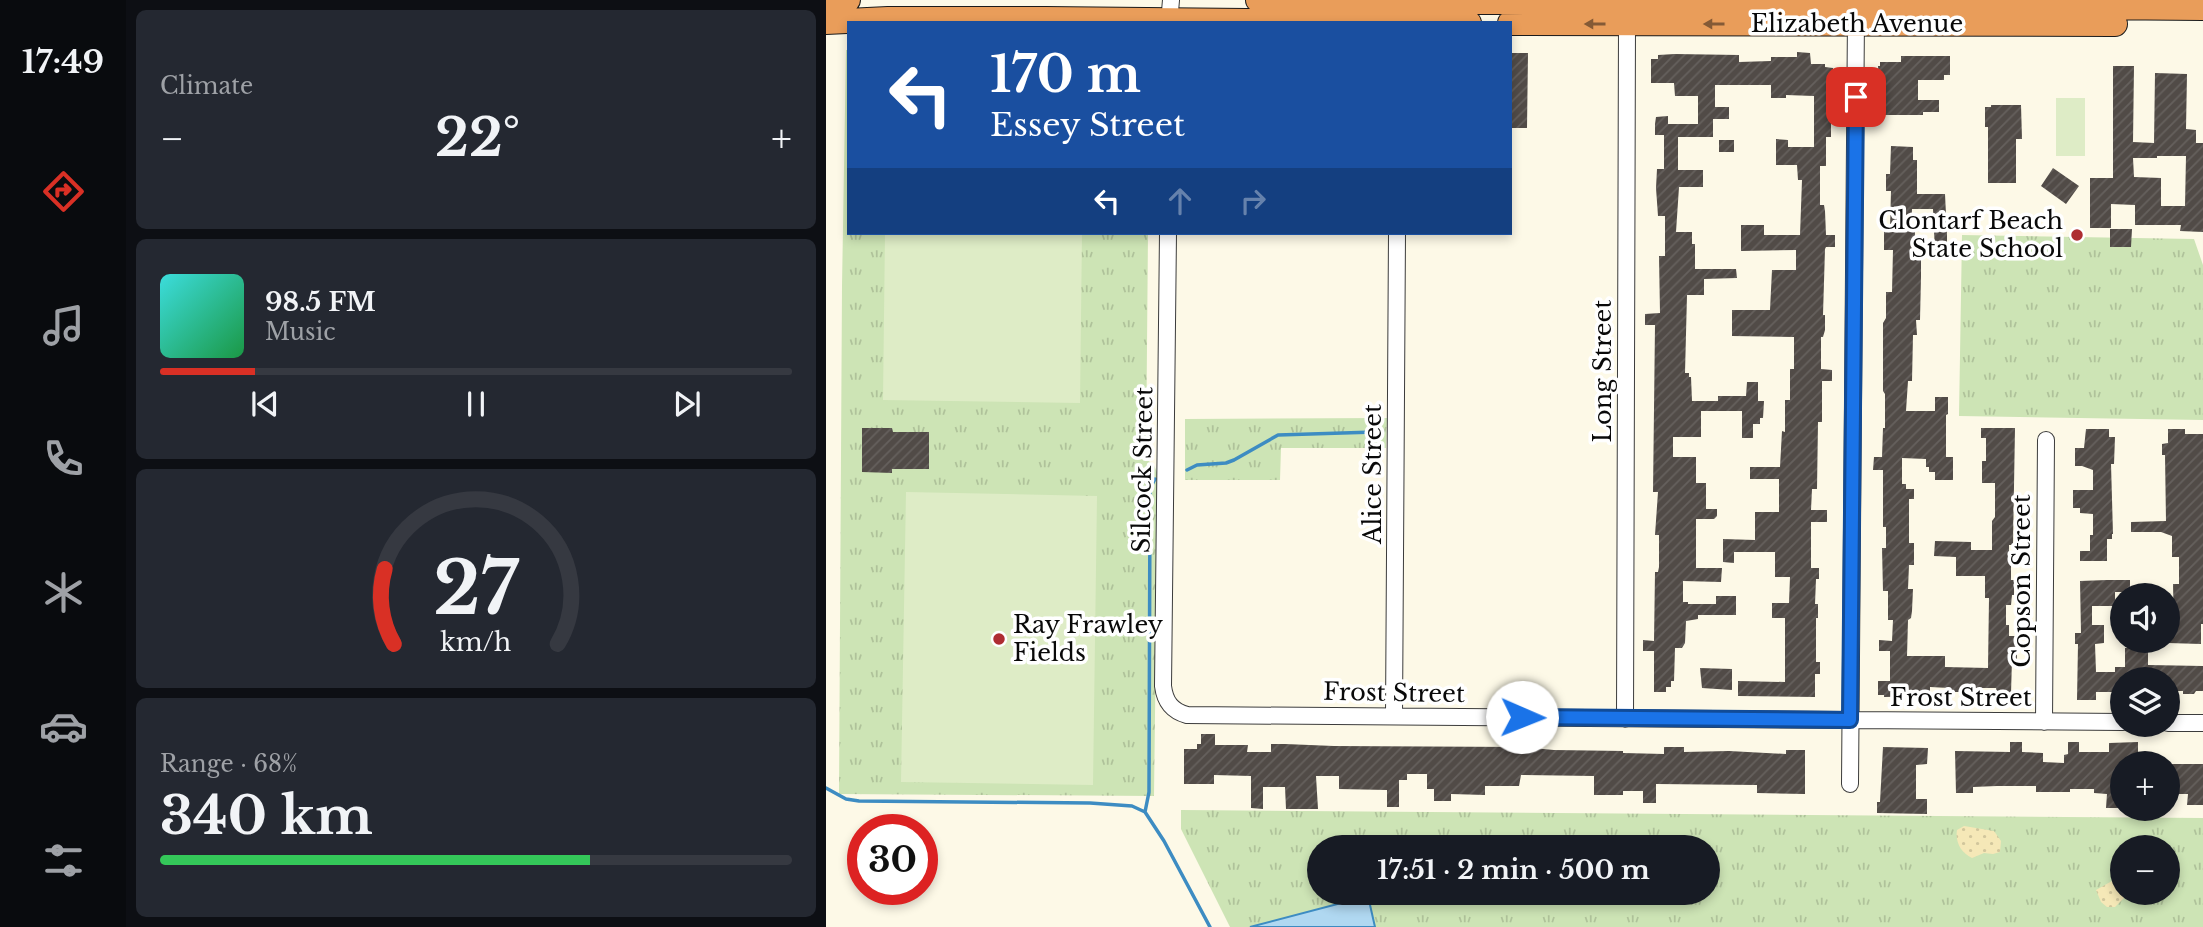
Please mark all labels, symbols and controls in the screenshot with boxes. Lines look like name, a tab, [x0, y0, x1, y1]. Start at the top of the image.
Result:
street label: Elizabeth Avenue	[1751, 9, 1963, 38]
one-way arrow	[1583, 18, 1605, 30]
one-way arrow	[1703, 18, 1725, 30]
text: 17:49	[22, 42, 104, 82]
text: 170 m	[990, 44, 1141, 105]
icon: left	[875, 49, 966, 140]
pin	[1826, 67, 1886, 127]
text: Climate	[160, 72, 253, 100]
icon: arrive	[1837, 78, 1875, 116]
text: Essey Street	[990, 105, 1185, 145]
text: 22°	[435, 106, 520, 170]
text: −	[160, 115, 184, 162]
text: +	[771, 115, 792, 162]
icon: directions	[39, 167, 88, 216]
icon: left	[1088, 182, 1126, 220]
icon: ahead	[1161, 182, 1199, 220]
icon: right	[1234, 182, 1272, 220]
place label: Clontarf Beach State School	[1878, 206, 2063, 263]
marker: Clontarf Beach State School	[2069, 227, 2085, 243]
text: 98.5 FM	[265, 286, 376, 318]
street label: Long Street	[1588, 300, 1617, 442]
icon: music	[39, 301, 88, 350]
text: Music	[265, 318, 336, 346]
icon: previous	[246, 385, 284, 423]
icon: pause	[457, 385, 495, 423]
icon: next	[668, 385, 706, 423]
street label: Silcock Street	[1127, 387, 1158, 553]
street label: Alice Street	[1358, 404, 1387, 545]
icon: phone	[39, 434, 88, 483]
street label: Copson Street	[2007, 494, 2036, 668]
text: 27	[434, 544, 520, 635]
icon: climate	[39, 568, 88, 617]
map controls	[2110, 583, 2180, 905]
button: sound	[2110, 583, 2180, 653]
place label: Ray Frawley Fields	[1013, 610, 1164, 667]
text: km/h	[441, 627, 511, 658]
marker: Ray Frawley Fields	[991, 631, 1007, 647]
button: layers	[2110, 667, 2180, 737]
street label: Frost Street	[1323, 677, 1465, 708]
position arrow	[1485, 680, 1559, 754]
street label: Frost Street	[1890, 683, 2032, 712]
icon: car	[39, 702, 88, 751]
text: Range · 68%	[160, 750, 297, 778]
button: +	[2110, 751, 2180, 821]
text: 340 km	[160, 784, 373, 848]
speed limit sign: 30	[847, 814, 938, 905]
button: −	[2110, 835, 2180, 905]
icon: filters	[39, 836, 88, 885]
text: 17:51 · 2 min · 500 m	[1377, 854, 1650, 886]

